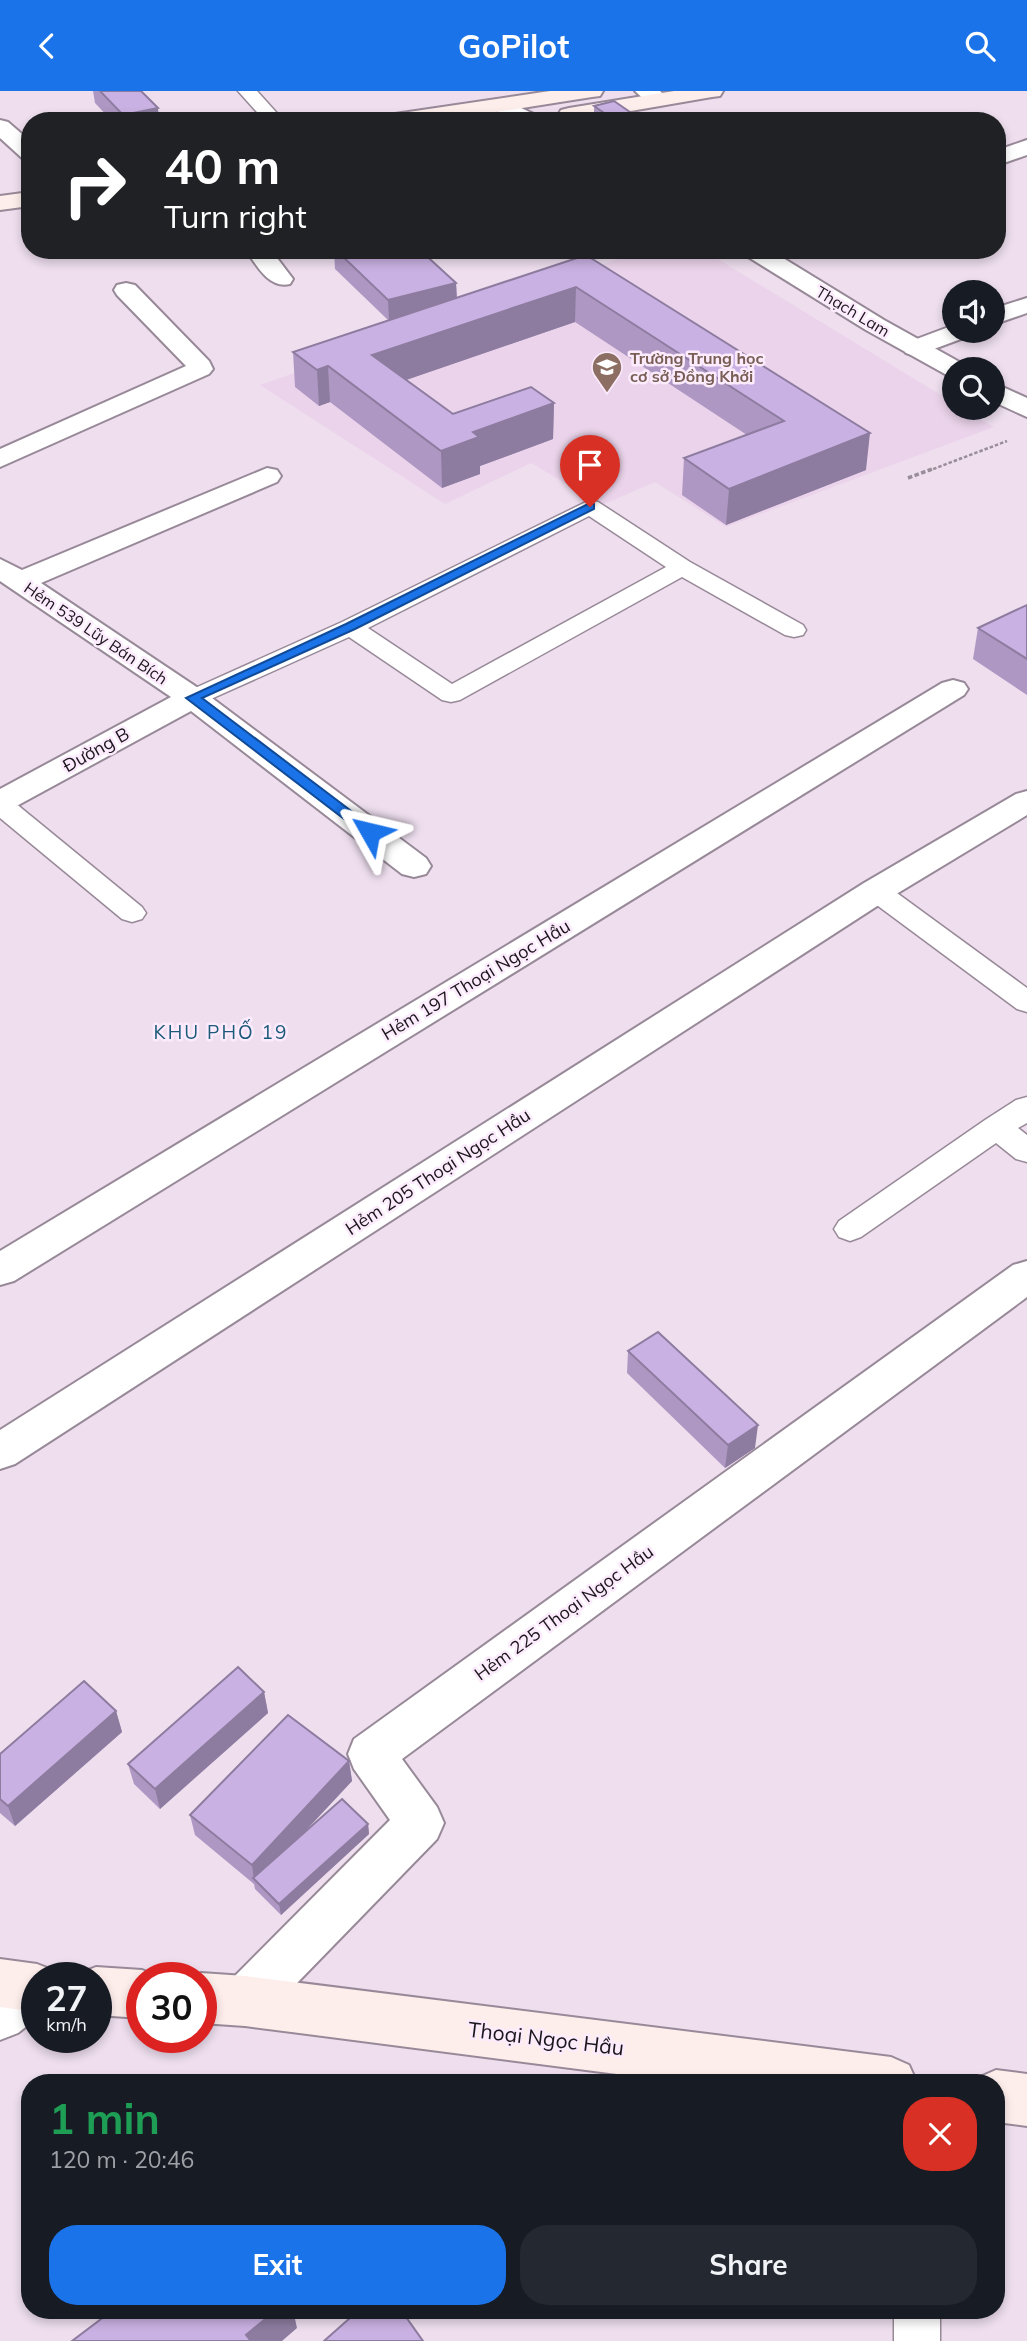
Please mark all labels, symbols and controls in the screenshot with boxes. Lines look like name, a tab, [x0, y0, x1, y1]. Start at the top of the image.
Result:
text: GoPilot	[458, 26, 569, 66]
icon: back	[28, 27, 66, 65]
icon: search	[961, 27, 999, 65]
text: 40 m	[164, 135, 280, 196]
icon: right	[49, 140, 140, 231]
text: Turn right	[164, 196, 307, 236]
map controls	[942, 280, 1005, 420]
button: sound	[942, 280, 1005, 343]
street label: Thạch Lam	[812, 281, 894, 341]
place label: Trường Trung học cơ sở Đồng Khởi	[630, 348, 764, 386]
school or university icon: Trường Trung học cơ sở Đồng Khởi	[590, 350, 624, 394]
button: search	[942, 357, 1005, 420]
pin	[560, 435, 620, 507]
icon: arrive	[571, 446, 609, 484]
street label: Hẻm 539 Lũy Bán Bích	[21, 578, 171, 688]
street label: Đường B	[58, 722, 133, 777]
position arrow	[333, 795, 407, 869]
street label: Hẻm 197 Thoại Ngọc Hầu	[377, 914, 574, 1045]
district label: KHU PHỐ 19	[154, 1019, 288, 1044]
street label: Hẻm 205 Thoại Ngọc Hầu	[341, 1103, 534, 1240]
street label: Hẻm 225 Thoại Ngọc Hầu	[470, 1540, 658, 1685]
speed limit sign: 30	[126, 1962, 217, 2053]
text: 27	[45, 1976, 88, 2020]
text: km/h	[46, 2013, 87, 2036]
street label: Thoại Ngọc Hầu	[467, 2016, 626, 2060]
text: 1 min	[49, 2092, 160, 2145]
button: close	[903, 2097, 977, 2171]
text: 120 m · 20:46	[49, 2145, 194, 2174]
button: Exit	[49, 2225, 506, 2305]
button: Share	[520, 2225, 977, 2305]

